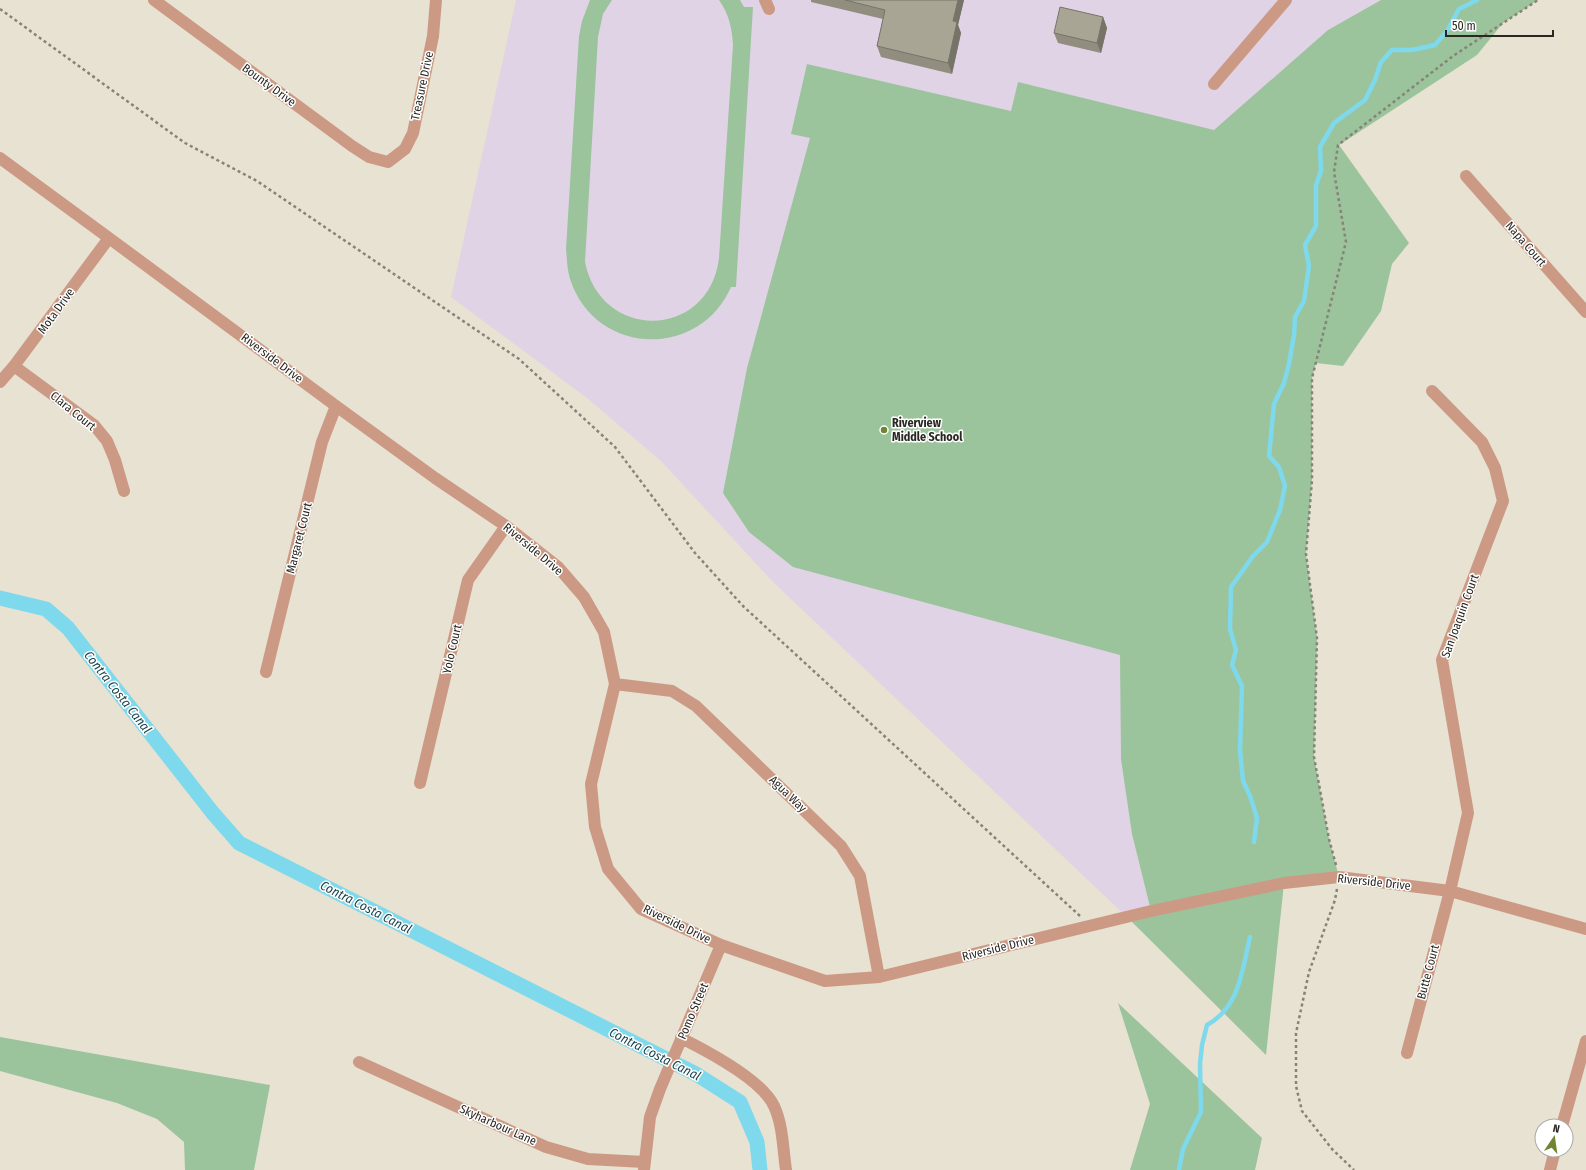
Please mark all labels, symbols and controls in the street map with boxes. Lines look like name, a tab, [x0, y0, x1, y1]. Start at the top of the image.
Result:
scale bar	[1446, 12, 1553, 38]
text: 50 m	[1452, 19, 1476, 33]
street label: Treasure Drive	[408, 50, 436, 122]
street label: Bounty Drive	[239, 61, 299, 109]
street label: Napa Court	[1503, 219, 1549, 269]
street label: Mota Drive	[35, 285, 77, 336]
street label: Riverside Drive	[238, 330, 306, 386]
street label: Clara Court	[48, 389, 98, 433]
place label: Riverview Middle School	[892, 416, 963, 444]
marker: Riverview Middle School	[879, 425, 889, 435]
street label: Margaret Court	[283, 501, 315, 575]
street label: Riverside Drive	[500, 520, 566, 578]
street label: San Joaquin Court	[1438, 572, 1482, 660]
street label: Yolo Court	[440, 623, 465, 675]
water label: Contra Costa Canal	[81, 648, 155, 737]
street label: Agua Way	[766, 773, 810, 816]
street label: Riverside Drive	[1337, 871, 1411, 893]
water label: Contra Costa Canal	[318, 878, 415, 937]
street label: Riverside Drive	[641, 902, 713, 946]
street label: Riverside Drive	[961, 932, 1035, 964]
street label: Butte Court	[1414, 943, 1442, 1001]
street label: Pomo Street	[675, 981, 711, 1041]
water label: Contra Costa Canal	[607, 1025, 704, 1084]
street label: Skyharbour Lane	[457, 1102, 539, 1148]
north arrow	[1534, 1118, 1574, 1158]
text: N	[1551, 1122, 1561, 1136]

